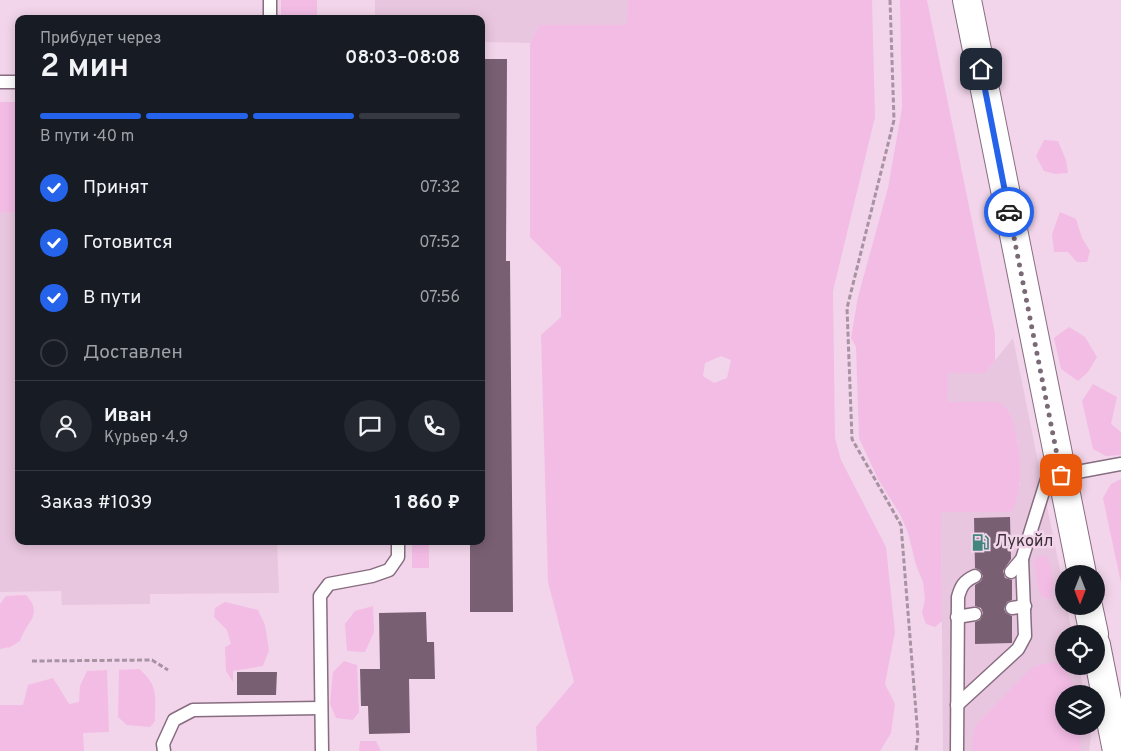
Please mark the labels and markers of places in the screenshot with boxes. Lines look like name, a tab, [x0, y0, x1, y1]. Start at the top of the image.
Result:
pin	[960, 48, 1002, 90]
pin	[1040, 454, 1082, 496]
fuel station icon: Лукойл	[971, 532, 991, 552]
place label: Лукойл	[995, 532, 1053, 552]

